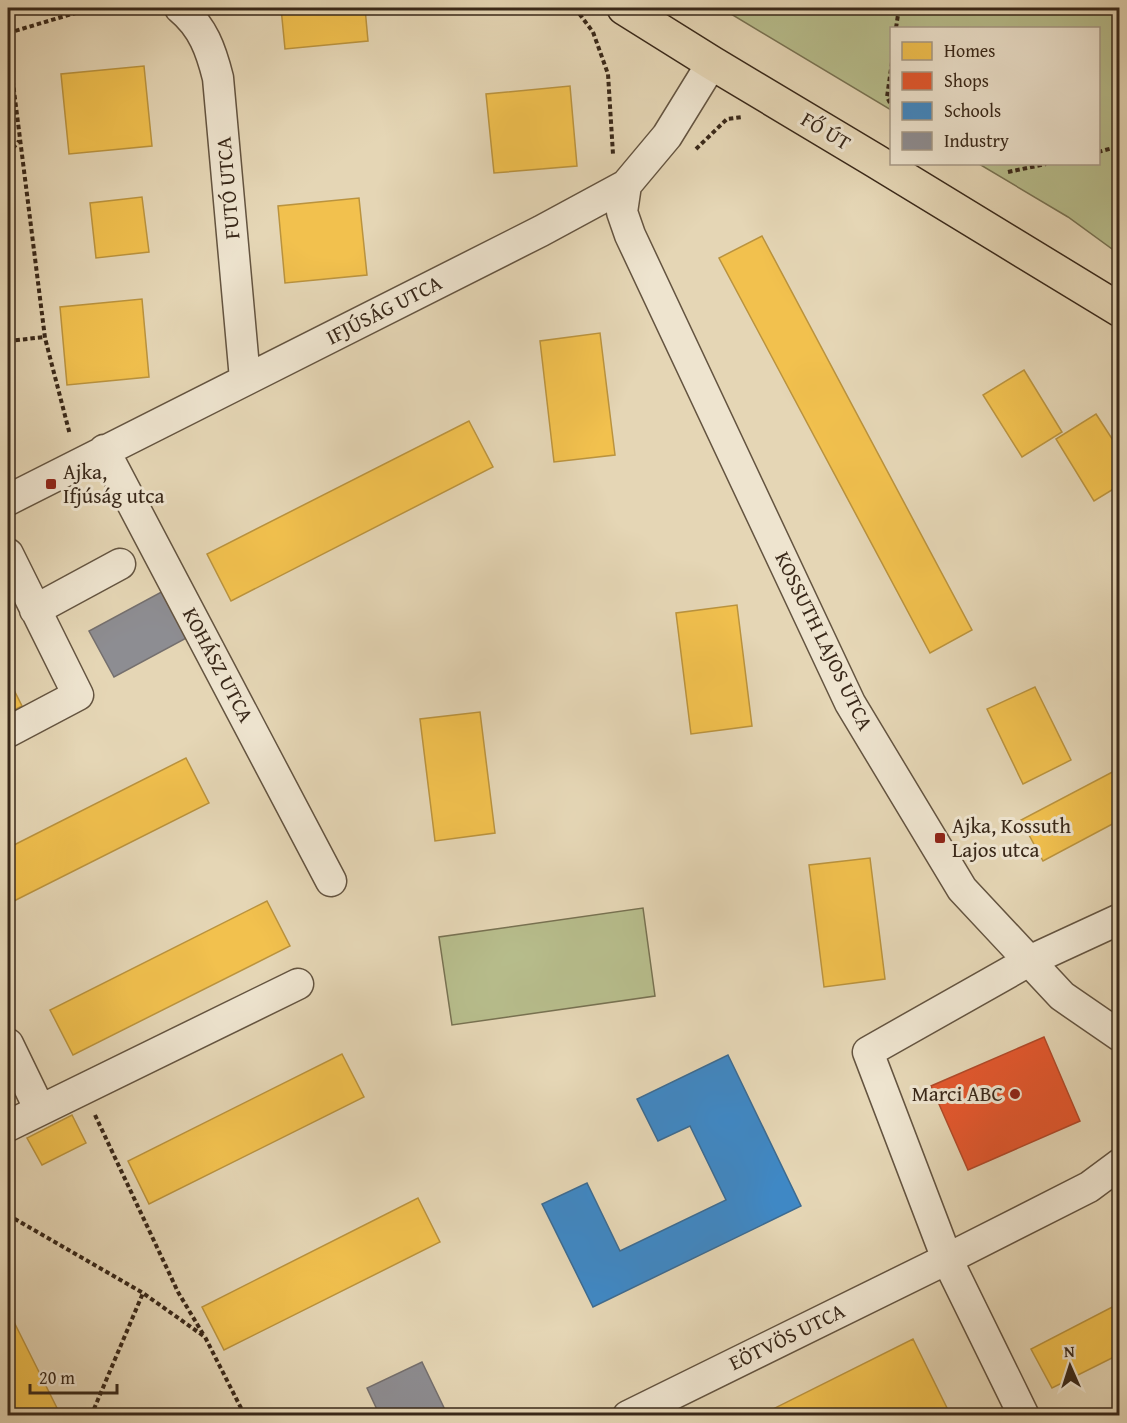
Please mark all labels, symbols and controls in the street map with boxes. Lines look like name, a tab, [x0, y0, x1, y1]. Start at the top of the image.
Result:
legend	[890, 27, 1100, 165]
text: Homes	[944, 37, 995, 64]
text: Shops	[944, 67, 989, 94]
text: Schools	[944, 97, 1001, 124]
street label: FŐ ÚT	[795, 104, 857, 158]
text: Industry	[944, 127, 1009, 154]
street label: FUTÓ UTCA	[208, 135, 247, 240]
street label: IFJÚSÁG UTCA	[320, 267, 447, 352]
place label: Ajka, Ifjúság utca	[63, 456, 165, 511]
marker: Ajka, Ifjúság utca	[44, 477, 58, 491]
street label: KOSSUTH LAJOS UTCA	[768, 546, 881, 736]
street label: KOHÁSZ UTCA	[175, 602, 262, 728]
place label: Ajka, Kossuth Lajos utca	[952, 810, 1071, 865]
marker: Ajka, Kossuth Lajos utca	[933, 831, 947, 845]
place label: Marci ABC	[912, 1078, 1003, 1109]
marker: Marci ABC	[1008, 1087, 1022, 1101]
street label: EÖTVÖS UTCA	[724, 1295, 850, 1378]
north arrow	[1040, 1336, 1100, 1396]
text: N	[1063, 1339, 1075, 1363]
scale bar	[30, 1357, 117, 1395]
text: 20 m	[39, 1364, 75, 1391]

